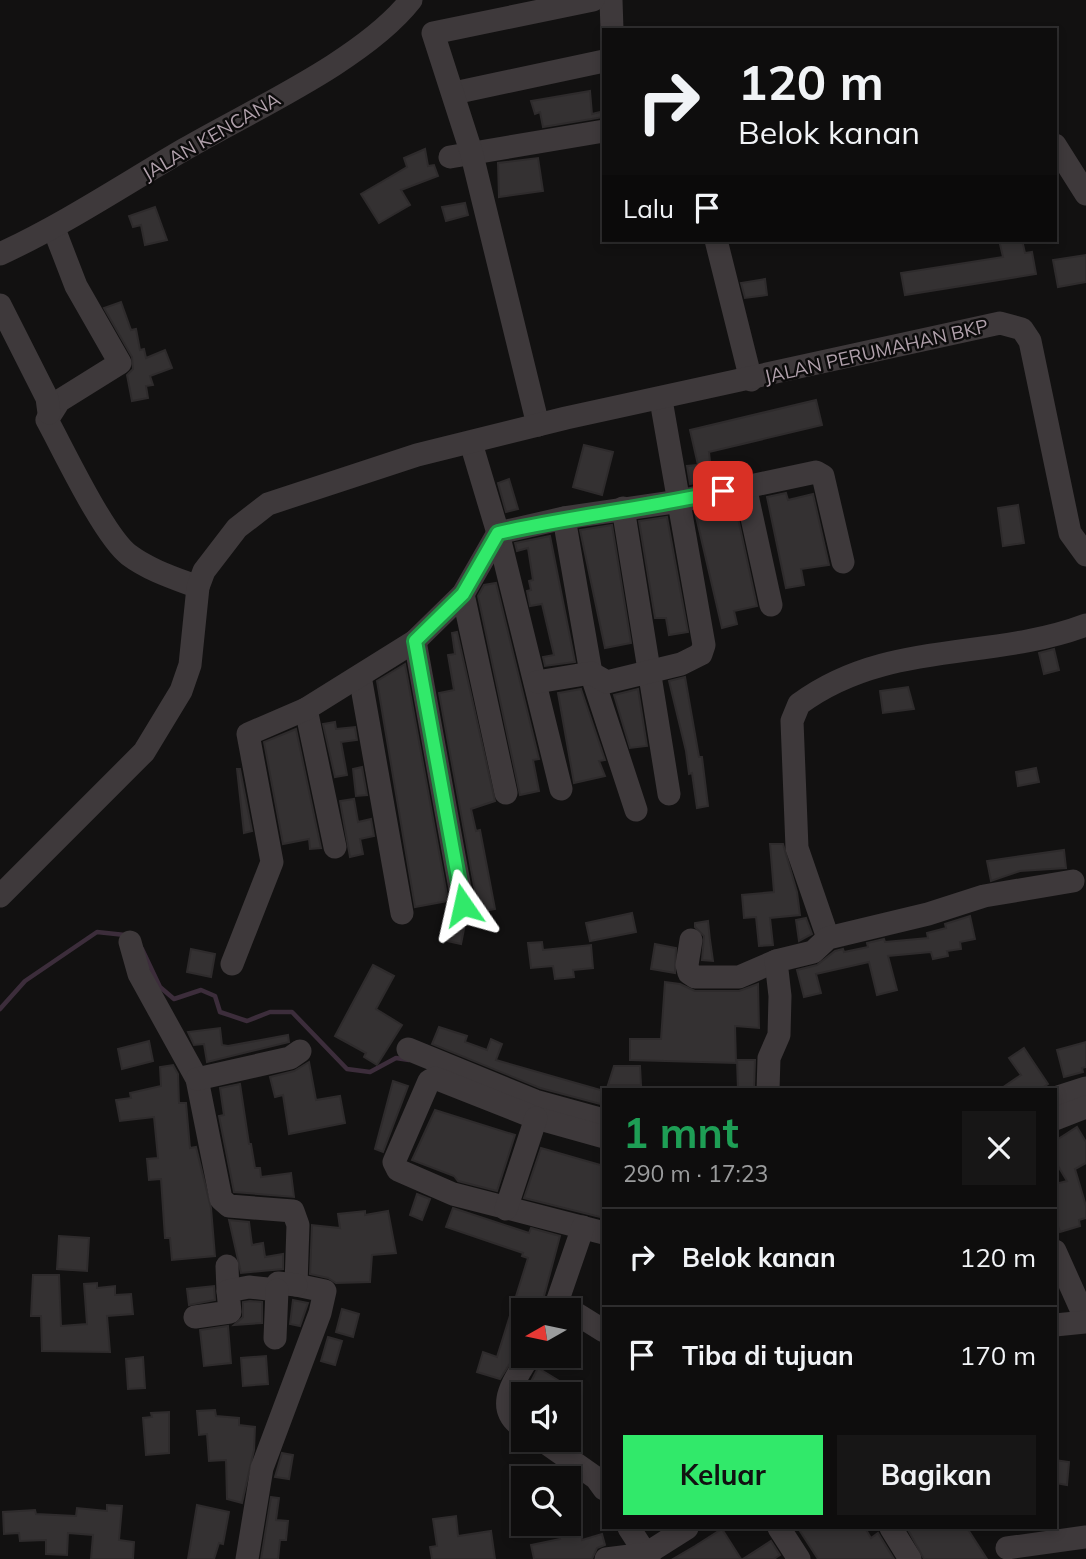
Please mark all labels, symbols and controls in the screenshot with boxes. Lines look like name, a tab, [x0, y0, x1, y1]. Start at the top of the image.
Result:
text: 120 m	[738, 51, 884, 112]
icon: right	[623, 56, 714, 147]
street label: JALAN KENCANA	[138, 87, 284, 185]
text: Belok kanan	[738, 112, 920, 152]
icon: arrive	[688, 189, 726, 227]
text: Lalu	[623, 192, 674, 225]
street label: JALAN PERUMAHAN BKP	[762, 314, 990, 388]
pin	[693, 461, 753, 521]
icon: arrive	[704, 472, 742, 510]
position arrow	[426, 868, 500, 942]
text: 1 mnt	[623, 1106, 739, 1159]
button: close	[962, 1111, 1036, 1185]
text: 290 m · 17:23	[623, 1159, 768, 1188]
icon: right	[623, 1238, 661, 1276]
text: Belok kanan	[682, 1241, 836, 1274]
text: 120 m	[960, 1241, 1036, 1274]
north arrow	[511, 1298, 581, 1368]
map controls	[511, 1298, 581, 1536]
icon: arrive	[623, 1336, 661, 1374]
text: Tiba di tujuan	[682, 1339, 854, 1372]
text: 170 m	[960, 1339, 1036, 1372]
button: sound	[511, 1382, 581, 1452]
button: Keluar	[623, 1435, 823, 1515]
button: Bagikan	[837, 1435, 1036, 1515]
button: search	[511, 1466, 581, 1536]

